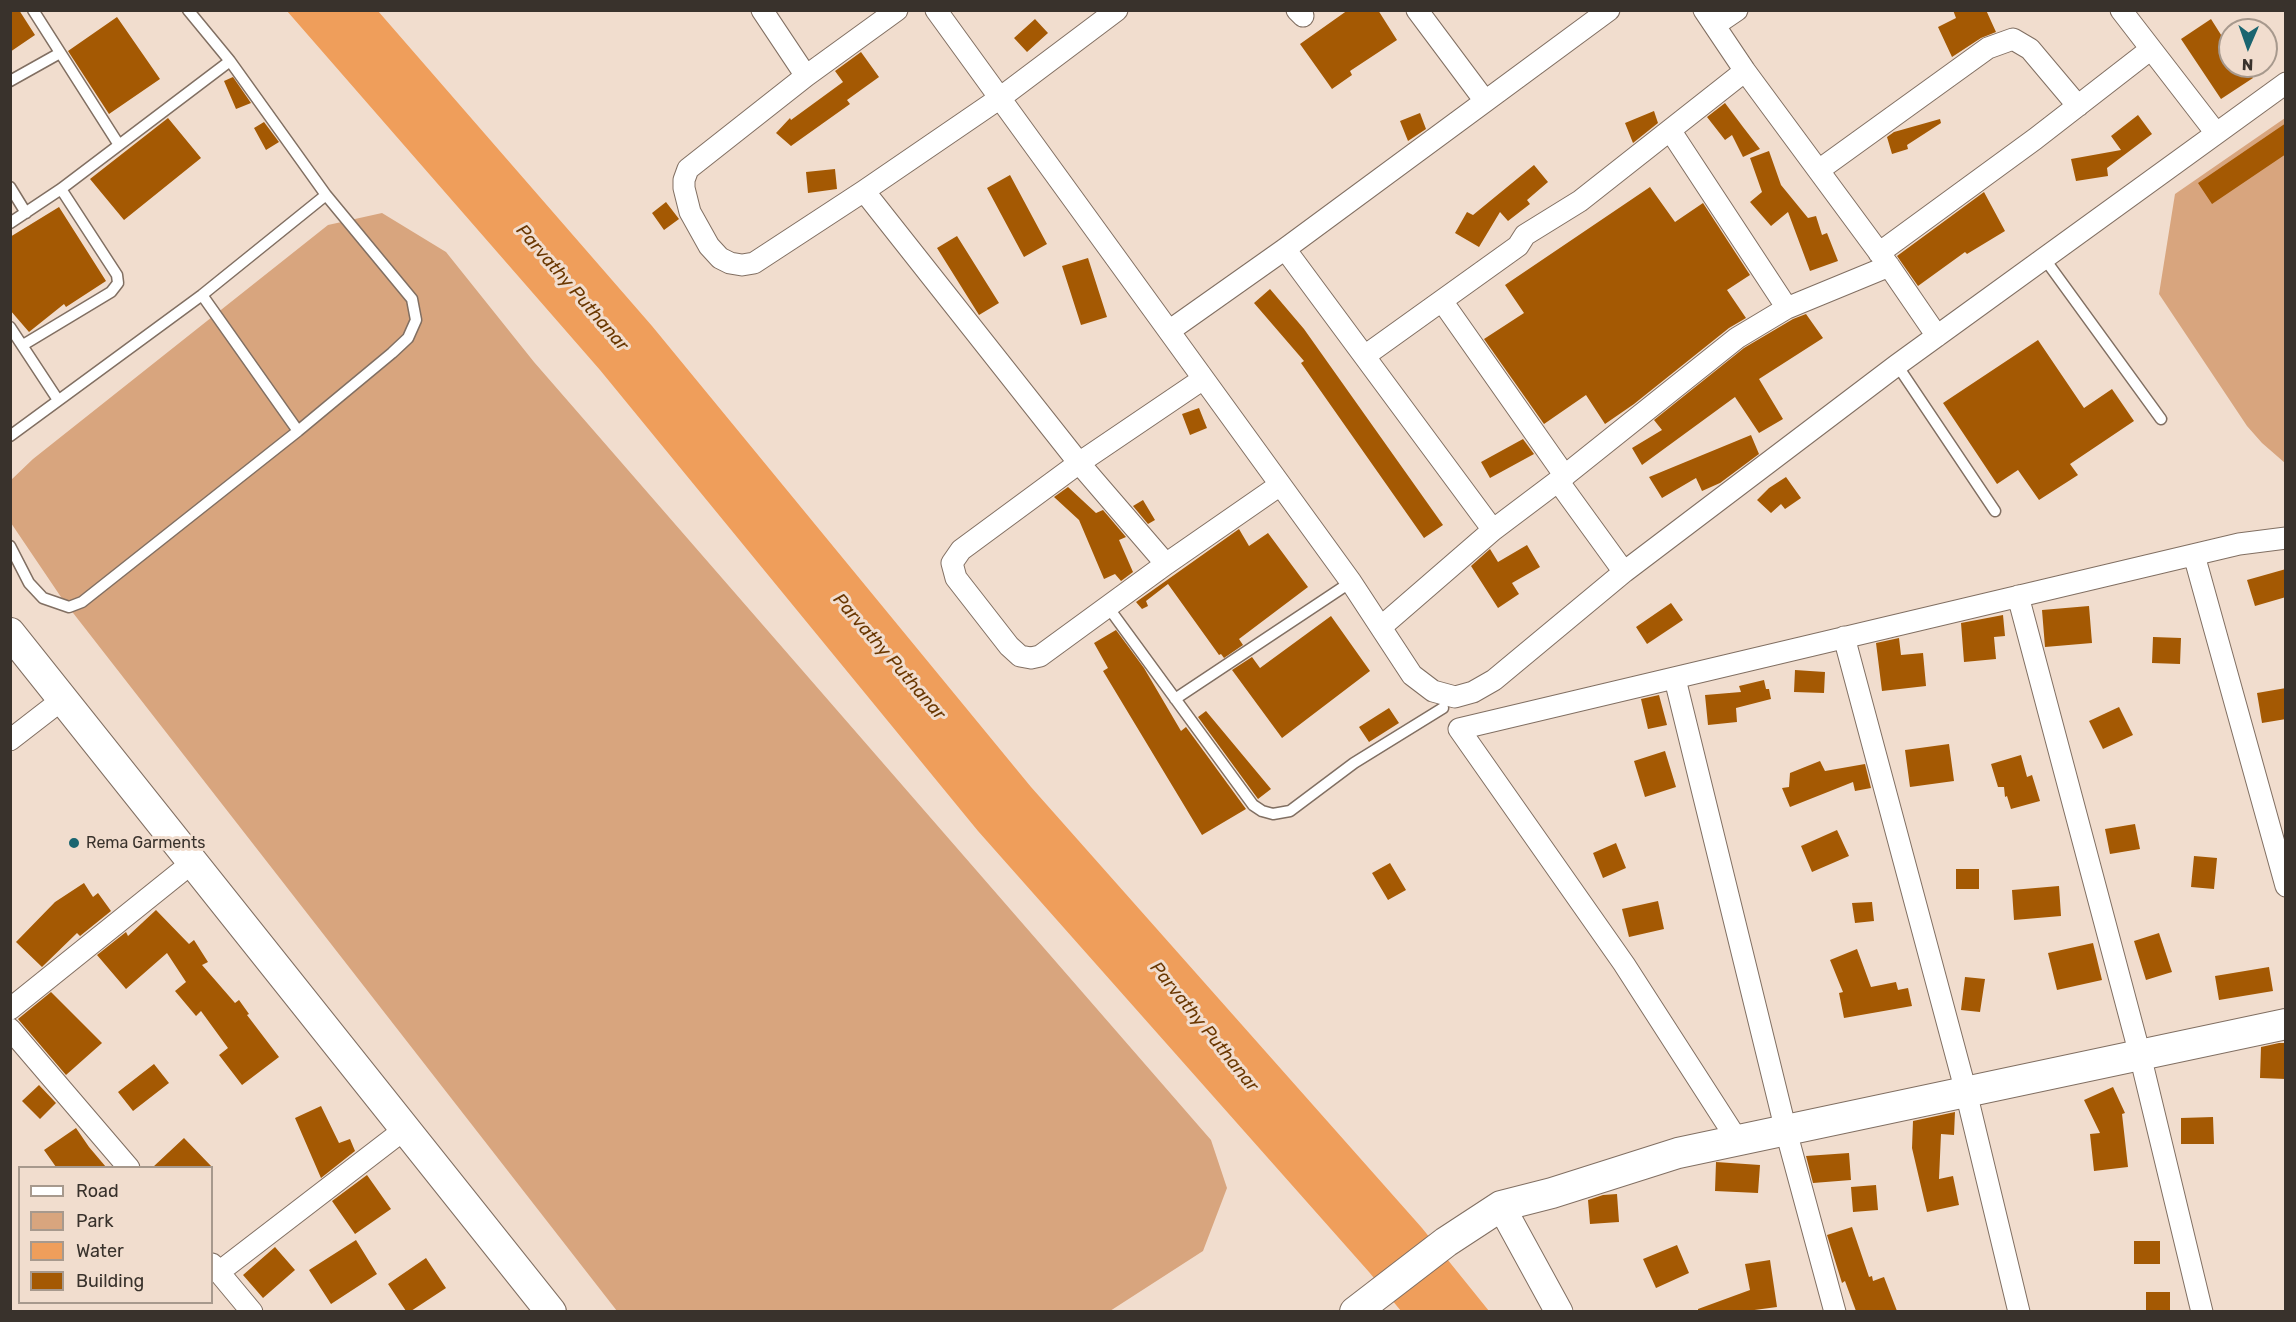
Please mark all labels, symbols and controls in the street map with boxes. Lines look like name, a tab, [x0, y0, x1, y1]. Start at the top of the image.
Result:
north arrow	[2218, 18, 2278, 78]
text: N	[2241, 55, 2254, 74]
water label: Parvathy Puthanar	[511, 220, 633, 356]
water label: Parvathy Puthanar	[828, 589, 950, 725]
place label: Rema Garments	[86, 833, 205, 853]
marker: Rema Garments	[67, 836, 81, 850]
water label: Parvathy Puthanar	[1145, 958, 1263, 1096]
legend	[18, 1166, 213, 1304]
text: Road	[76, 1180, 119, 1202]
text: Park	[76, 1210, 113, 1232]
text: Water	[76, 1240, 124, 1262]
text: Building	[76, 1270, 144, 1292]

